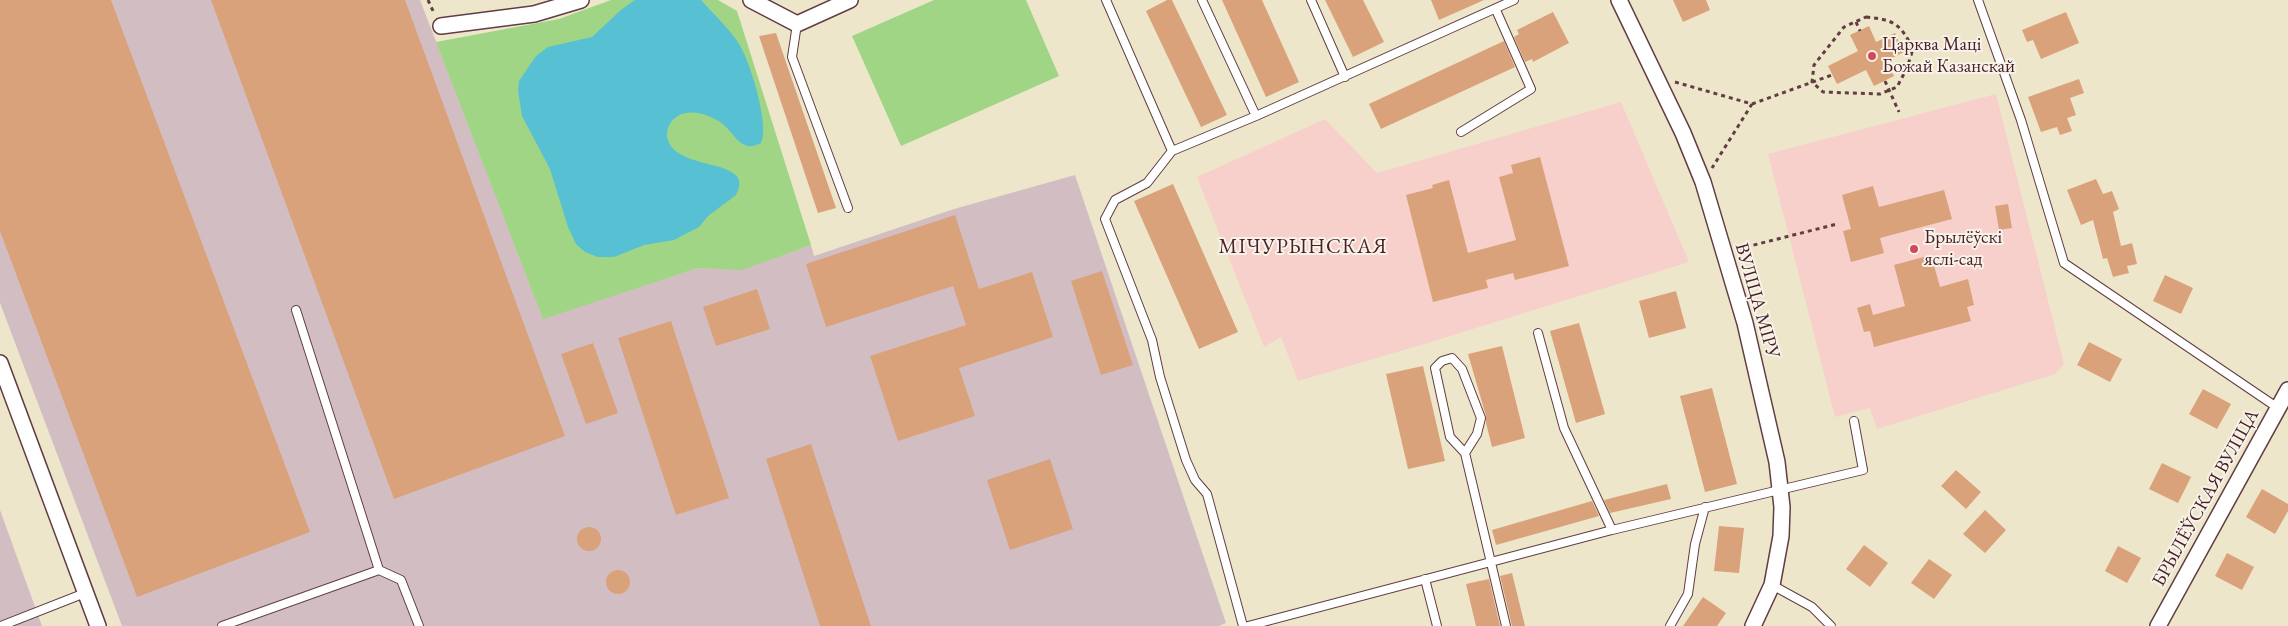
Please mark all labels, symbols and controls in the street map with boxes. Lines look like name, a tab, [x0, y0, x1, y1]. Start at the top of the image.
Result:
place label: Царква Маці Божай Казанскай	[1882, 34, 2015, 78]
marker: Царква Маці Божай Казанскай	[1866, 50, 1878, 62]
place label: Брылёўскі яслі-сад	[1924, 227, 2002, 271]
district label: МІЧУРЫНСКАЯ	[1217, 234, 1389, 260]
street label: ВУЛІЦА МІРУ	[1730, 240, 1784, 362]
marker: Брылёўскі яслі-сад	[1908, 243, 1920, 255]
street label: БРЫЛЁЎСКАЯ ВУЛІЦА	[2148, 405, 2264, 591]

